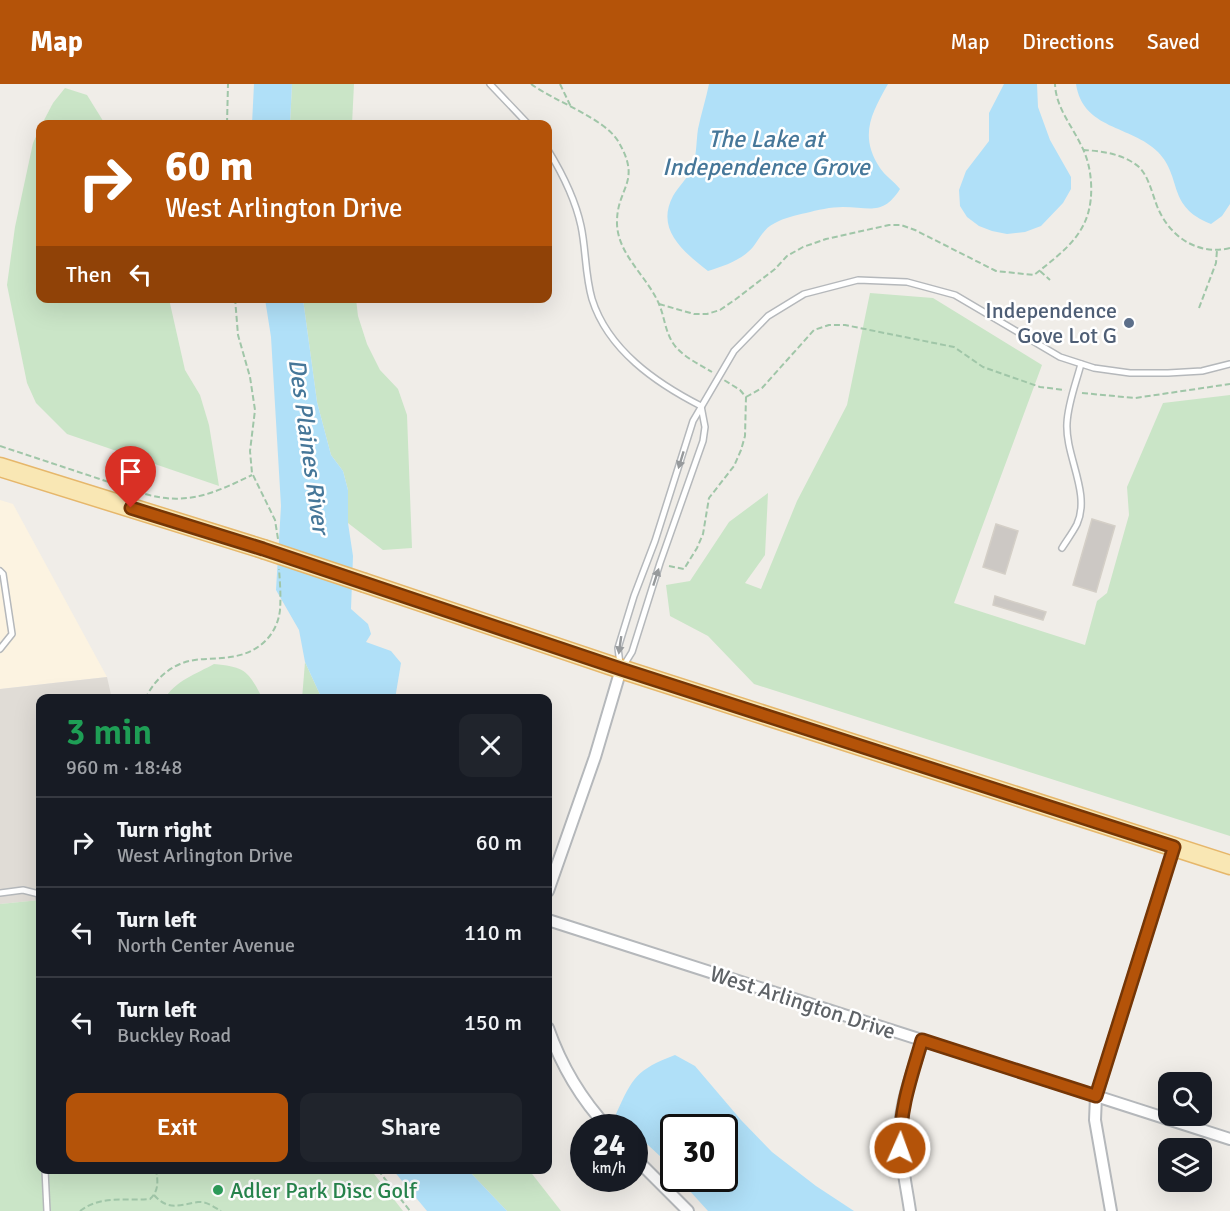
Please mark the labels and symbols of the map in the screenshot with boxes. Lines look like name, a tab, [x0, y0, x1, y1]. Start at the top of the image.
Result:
water label: The Lake at Independence Grove	[662, 124, 871, 182]
place label: Independence Gove Lot G	[985, 297, 1117, 349]
marker: Independence Gove Lot G	[1122, 316, 1136, 330]
water label: Des Plaines River	[282, 357, 337, 538]
pin	[105, 446, 156, 508]
one-way arrow	[676, 451, 685, 469]
one-way arrow	[652, 568, 661, 586]
one-way arrow	[616, 636, 625, 655]
street label: West Arlington Drive	[707, 960, 899, 1045]
speed limit sign: 30	[660, 1114, 738, 1192]
position arrow	[868, 1116, 932, 1180]
place label: Adler Park Disc Golf	[230, 1177, 418, 1204]
marker: Adler Park Disc Golf	[211, 1183, 225, 1197]

